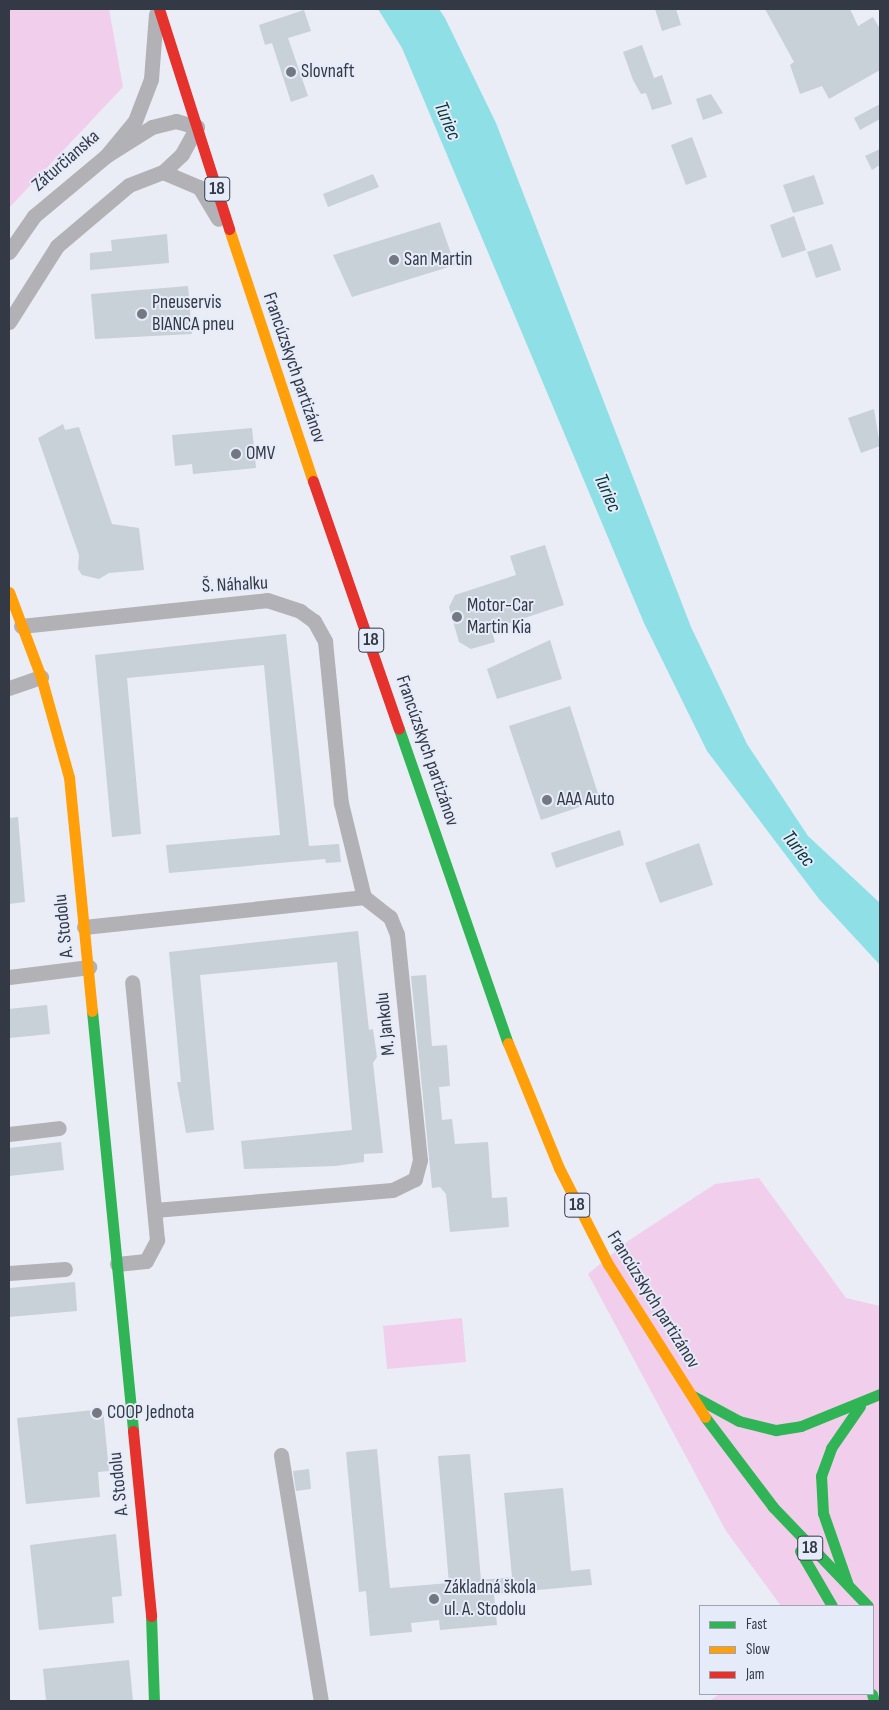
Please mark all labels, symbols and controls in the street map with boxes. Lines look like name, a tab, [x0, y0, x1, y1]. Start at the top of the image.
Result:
place label: Slovnaft	[301, 61, 354, 83]
marker: Slovnaft	[285, 66, 297, 78]
water label: Turiec	[428, 98, 466, 144]
street label: Záturčianska	[28, 126, 104, 196]
road number: 18	[203, 173, 231, 204]
place label: San Martin	[404, 249, 472, 271]
marker: San Martin	[388, 254, 400, 266]
street label: Francúzskych partizánov	[258, 290, 330, 446]
place label: Pneuservis BIANCA pneu	[152, 292, 234, 336]
marker: Pneuservis BIANCA pneu	[136, 308, 148, 320]
place label: OMV	[246, 443, 275, 465]
marker: OMV	[230, 448, 242, 460]
water label: Turiec	[588, 470, 626, 516]
street label: Š. Náhalku	[201, 572, 269, 598]
place label: Motor-Car Martin Kia	[467, 595, 534, 639]
marker: Motor-Car Martin Kia	[451, 611, 463, 623]
road number: 18	[357, 624, 385, 656]
street label: Francúzskych partizánov	[391, 673, 463, 829]
place label: AAA Auto	[557, 789, 615, 811]
marker: AAA Auto	[541, 794, 553, 806]
water label: Turiec	[776, 826, 820, 872]
street label: A. Stodolu	[49, 893, 79, 959]
street label: M. Jankolu	[371, 991, 401, 1057]
road number: 18	[563, 1190, 591, 1220]
street label: Francúzskych partizánov	[602, 1227, 704, 1373]
place label: COOP Jednota	[107, 1402, 194, 1424]
marker: COOP Jednota	[91, 1407, 103, 1419]
street label: A. Stodolu	[104, 1451, 134, 1517]
road number: 18	[796, 1532, 824, 1564]
place label: Základná škola ul. A. Stodolu	[444, 1577, 536, 1621]
marker: Základná škola ul. A. Stodolu	[428, 1593, 440, 1605]
legend	[699, 1605, 874, 1695]
text: Fast	[746, 1615, 767, 1634]
text: Slow	[746, 1640, 770, 1659]
text: Jam	[746, 1665, 764, 1684]

